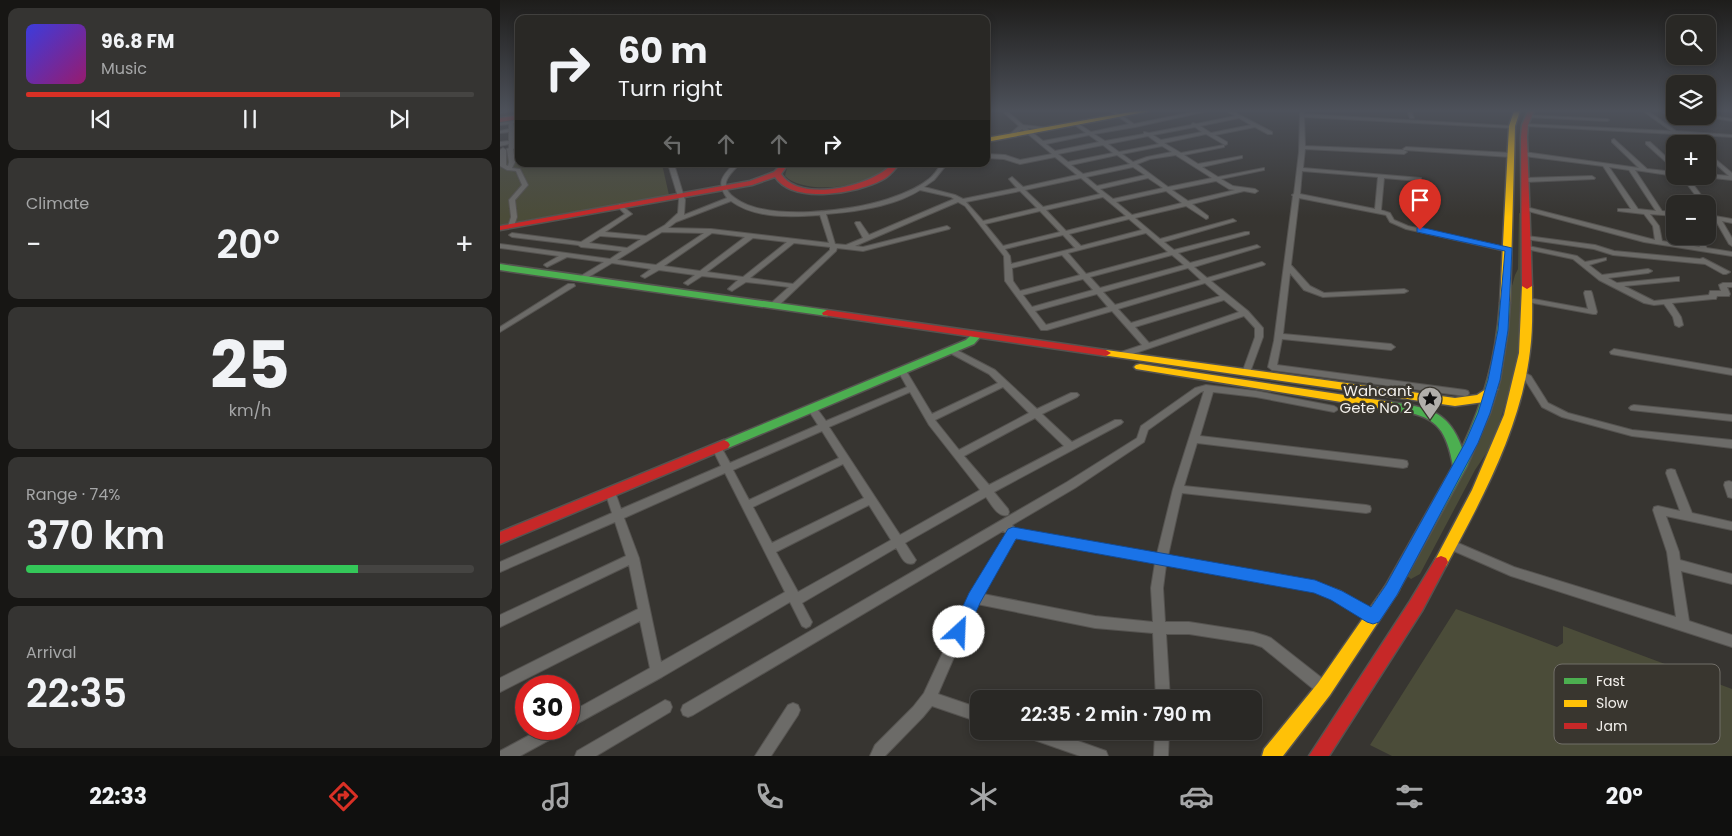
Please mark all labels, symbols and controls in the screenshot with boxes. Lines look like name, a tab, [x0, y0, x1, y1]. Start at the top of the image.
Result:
map controls	[1666, 15, 1716, 245]
button: search	[1666, 15, 1716, 65]
text: 60 m	[618, 26, 708, 75]
text: 96.8 FM	[101, 28, 174, 55]
icon: right	[535, 35, 600, 100]
text: Music	[101, 57, 147, 80]
text: Turn right	[618, 73, 723, 104]
button: layers	[1666, 75, 1716, 125]
icon: previous	[87, 105, 115, 133]
icon: pause	[236, 105, 264, 133]
icon: next	[385, 105, 413, 133]
icon: left	[659, 130, 687, 158]
icon: ahead	[712, 130, 740, 158]
icon: ahead	[765, 130, 793, 158]
icon: right	[818, 130, 846, 158]
button: +	[1666, 135, 1716, 185]
pin	[1399, 179, 1441, 230]
icon: arrive	[1406, 186, 1434, 214]
text: Climate	[26, 192, 89, 215]
button: −	[1666, 195, 1716, 245]
text: 20°	[217, 218, 280, 271]
text: −	[26, 225, 41, 264]
text: +	[455, 225, 474, 264]
text: 25	[210, 320, 290, 411]
place label: Wahcant Gete No 2	[1339, 380, 1412, 418]
place icon: Wahcant Gete No 2	[1417, 386, 1443, 420]
text: km/h	[229, 399, 271, 422]
text: Range · 74%	[26, 483, 120, 506]
text: 370 km	[26, 509, 165, 562]
position arrow	[932, 605, 984, 657]
text: Arrival	[26, 641, 76, 664]
legend	[1554, 664, 1720, 744]
text: 22:35	[26, 667, 127, 720]
text: Fast	[1596, 671, 1625, 691]
speed limit sign: 30	[515, 675, 580, 740]
text: Slow	[1596, 693, 1629, 713]
text: 22:35 · 2 min · 790 m	[1021, 701, 1211, 728]
text: Jam	[1596, 716, 1627, 736]
icon: directions	[326, 779, 361, 814]
icon: music	[539, 779, 574, 814]
icon: phone	[752, 779, 787, 814]
icon: climate	[966, 779, 1001, 814]
icon: car	[1179, 779, 1214, 814]
icon: filters	[1392, 779, 1427, 814]
text: 22:33	[89, 781, 147, 812]
text: 20°	[1606, 781, 1643, 812]

